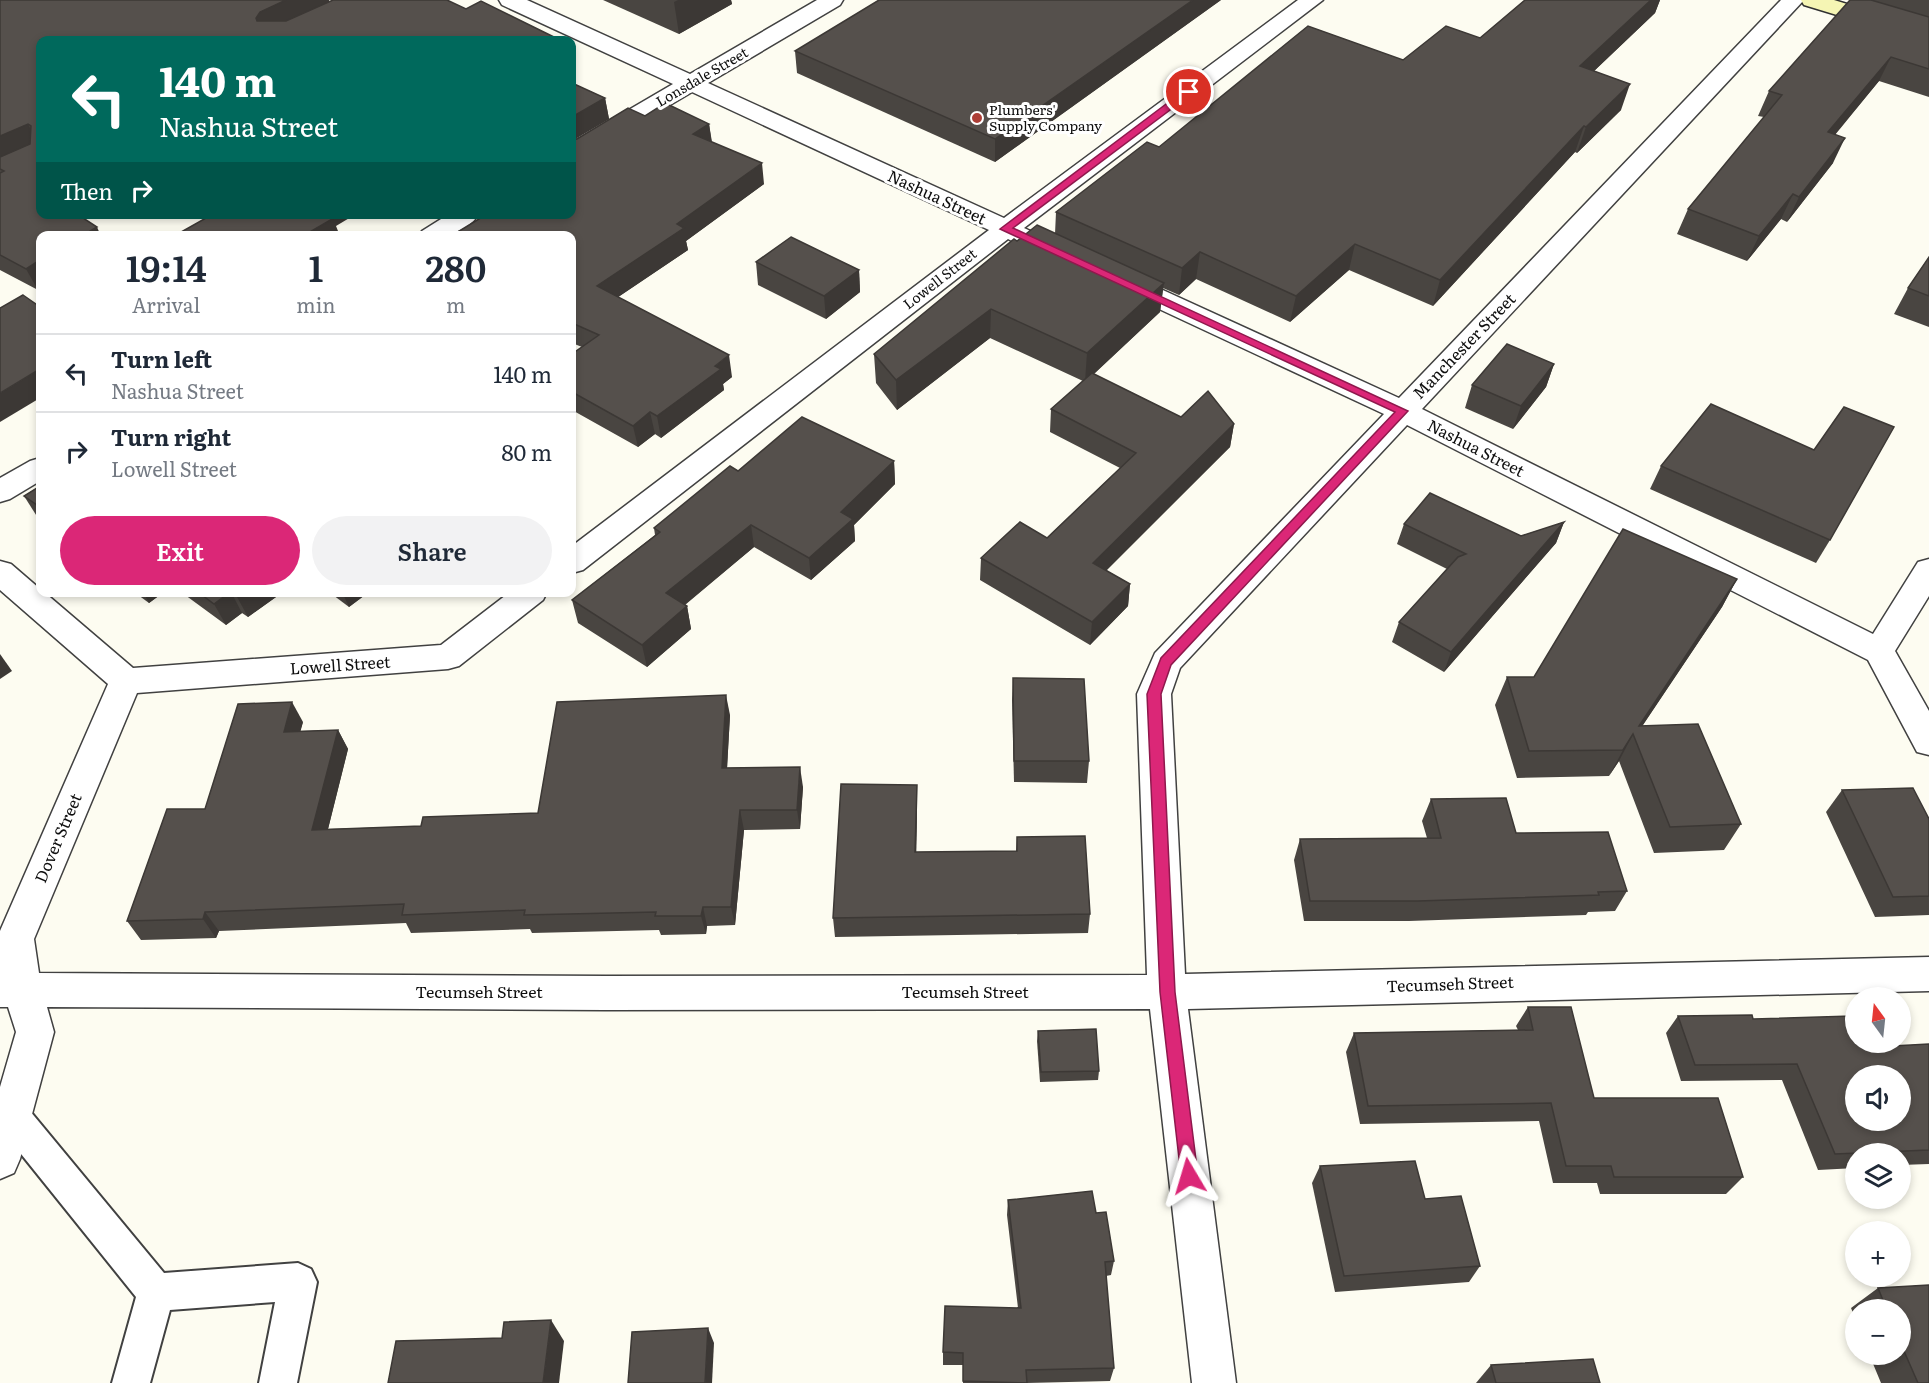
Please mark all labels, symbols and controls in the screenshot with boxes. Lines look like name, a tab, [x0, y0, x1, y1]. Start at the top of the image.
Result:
street label: Lonsdale Street	[652, 41, 751, 111]
text: 140 m	[159, 48, 276, 110]
icon: left	[60, 60, 138, 138]
pin	[1163, 66, 1214, 117]
icon: arrive	[1172, 75, 1205, 108]
place label: Plumbers' Supply Company	[989, 99, 1103, 135]
text: Nashua Street	[159, 105, 338, 145]
marker: Plumbers' Supply Company	[970, 111, 984, 125]
street label: Nashua Street	[884, 163, 991, 230]
text: Then	[60, 174, 113, 207]
icon: right	[125, 174, 158, 207]
text: 19:14	[126, 240, 207, 293]
text: 1	[309, 240, 323, 293]
text: 280	[425, 240, 486, 293]
street label: Lowell Street	[899, 243, 981, 313]
street label: Manchester Street	[1406, 286, 1521, 404]
text: Arrival	[132, 289, 200, 319]
text: min	[296, 289, 336, 319]
text: m	[446, 289, 465, 319]
text: Turn left	[111, 342, 212, 375]
icon: left	[60, 357, 93, 390]
text: 140 m	[493, 357, 552, 390]
text: Nashua Street	[111, 375, 244, 405]
street label: Nashua Street	[1424, 412, 1530, 482]
text: Turn right	[111, 420, 231, 453]
icon: right	[60, 435, 93, 468]
text: 80 m	[501, 435, 552, 468]
text: Lowell Street	[111, 453, 237, 483]
button: Exit	[60, 516, 300, 585]
button: Share	[312, 516, 552, 585]
street label: Lowell Street	[289, 648, 392, 679]
street label: Dover Street	[27, 789, 87, 886]
street label: Tecumseh Street	[1386, 969, 1515, 997]
street label: Tecumseh Street	[415, 979, 543, 1003]
street label: Tecumseh Street	[901, 979, 1029, 1003]
north arrow	[1845, 987, 1911, 1053]
map controls	[1845, 987, 1911, 1365]
button: sound	[1845, 1065, 1911, 1131]
button: layers	[1845, 1143, 1911, 1209]
position arrow	[1157, 1144, 1221, 1208]
button: +	[1845, 1221, 1911, 1287]
button: −	[1845, 1299, 1911, 1365]

